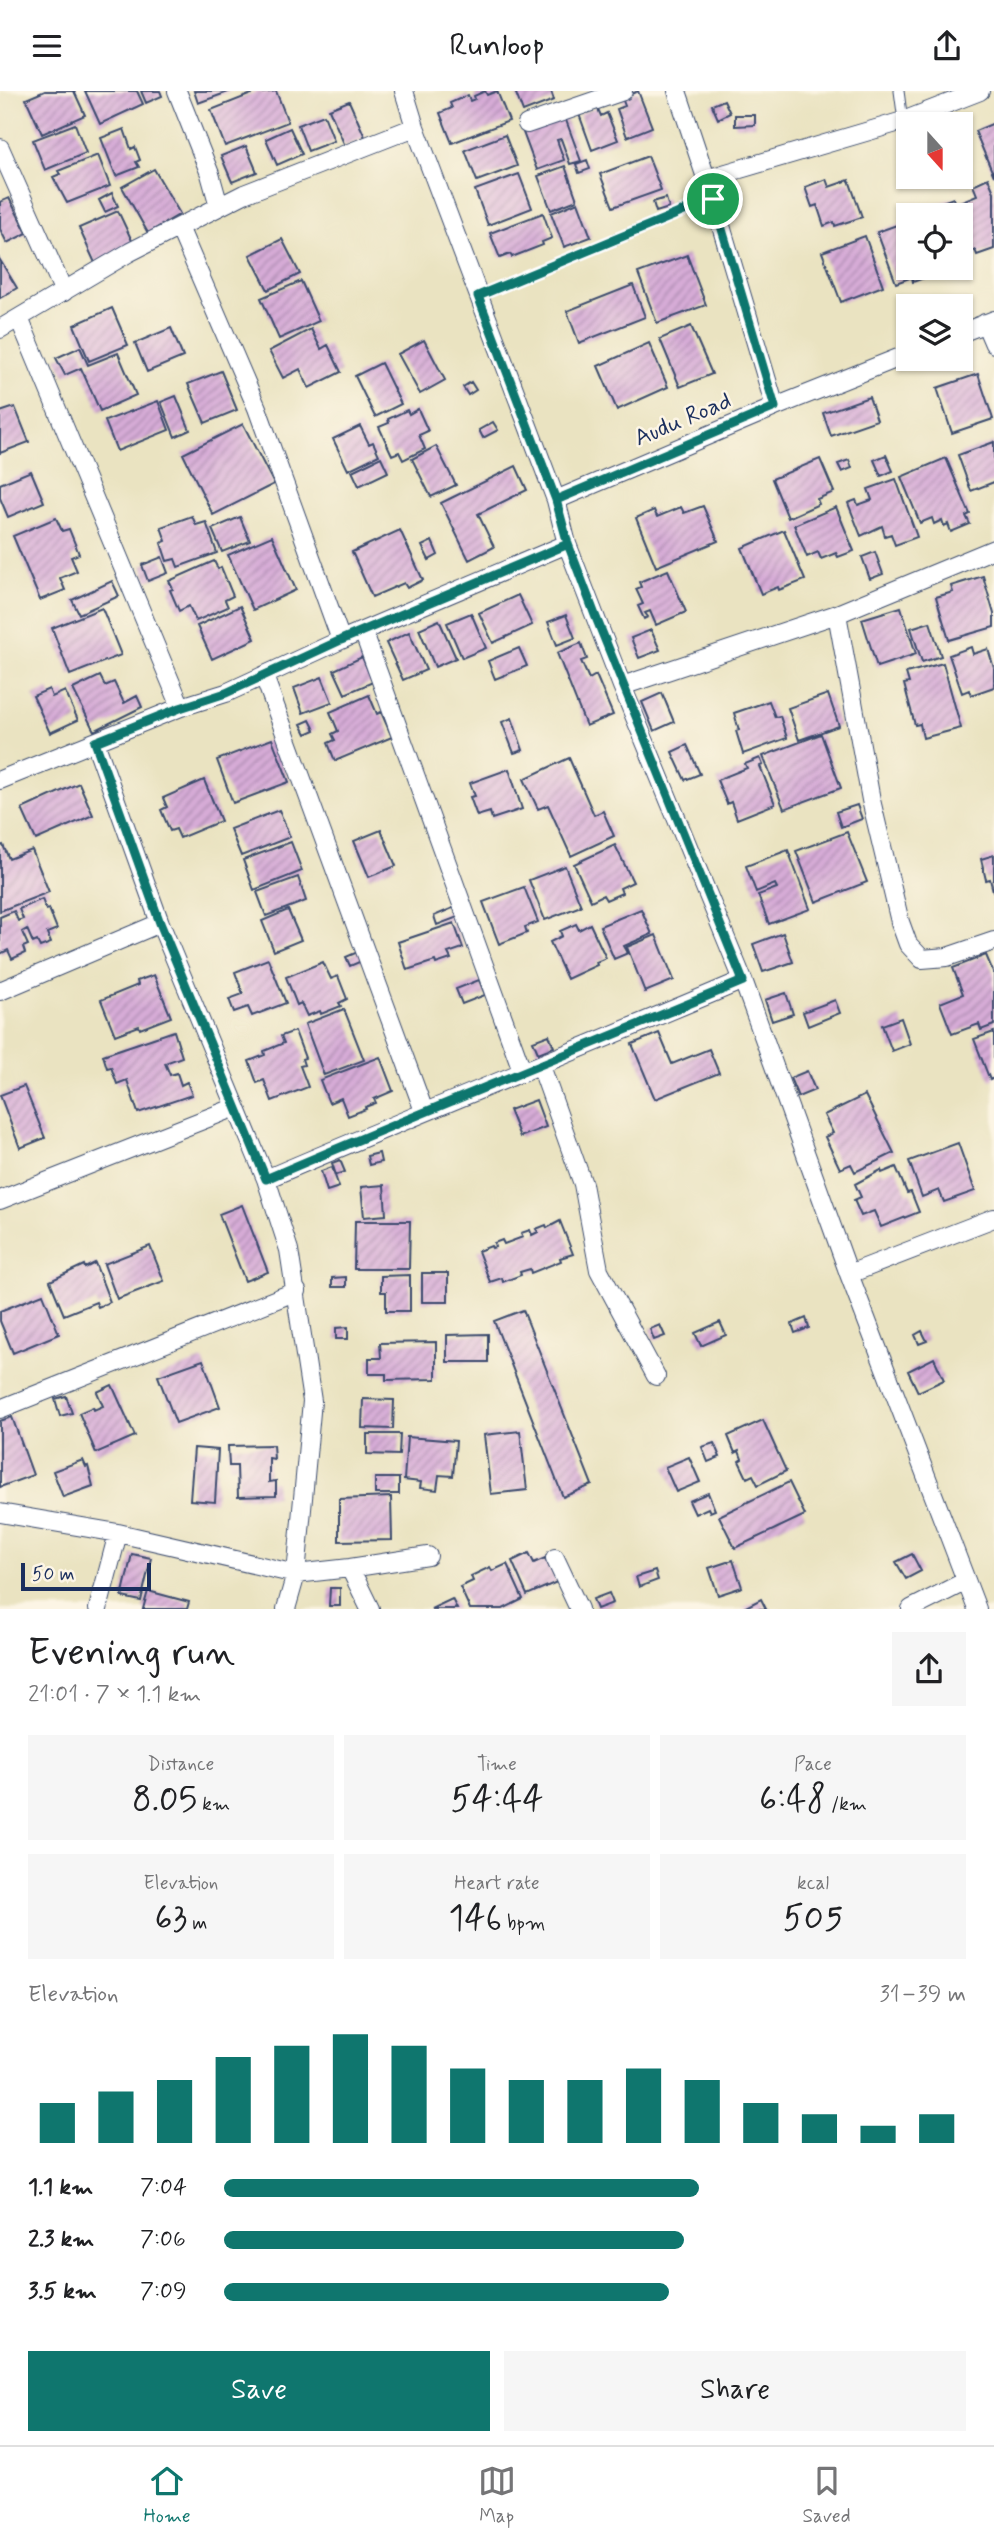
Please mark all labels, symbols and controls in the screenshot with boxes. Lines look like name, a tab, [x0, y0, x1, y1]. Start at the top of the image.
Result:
text: Runloop	[449, 25, 545, 67]
icon: menu	[28, 27, 66, 65]
icon: share	[928, 27, 966, 65]
north arrow	[896, 112, 973, 189]
map controls	[896, 112, 973, 371]
pin	[683, 169, 743, 229]
icon: arrive	[694, 180, 732, 218]
button: locate	[896, 203, 973, 280]
button: layers	[896, 294, 973, 371]
street label: Audu Road	[630, 386, 736, 454]
scale bar	[21, 1559, 150, 1591]
text: 50 m	[32, 1562, 75, 1587]
text: Evening run	[28, 1629, 235, 1678]
button: share	[892, 1632, 966, 1706]
text: 21:01 · 7 × 1.1 km	[28, 1680, 201, 1710]
text: Distance	[148, 1752, 214, 1777]
text: Time	[477, 1752, 517, 1777]
text: Pace	[794, 1752, 832, 1777]
text: 8.05	[132, 1777, 197, 1823]
text: 54:44	[450, 1777, 544, 1823]
text: 6:48	[759, 1777, 826, 1823]
text: km	[197, 1792, 230, 1817]
text: /km	[826, 1792, 867, 1817]
text: Elevation	[144, 1871, 218, 1896]
text: Heart rate	[454, 1871, 540, 1896]
text: kcal	[797, 1871, 829, 1896]
text: 63	[155, 1896, 187, 1942]
text: 146	[449, 1896, 502, 1942]
text: 505	[783, 1896, 843, 1942]
text: m	[187, 1911, 208, 1936]
text: bpm	[502, 1911, 545, 1936]
text: Elevation	[28, 1980, 119, 2010]
text: 31–39 m	[879, 1980, 966, 2010]
text: 1.1 km	[28, 2173, 93, 2203]
text: 7:04	[140, 2173, 187, 2203]
text: 2.3 km	[28, 2225, 94, 2255]
text: 7:06	[140, 2225, 186, 2255]
text: 3.5 km	[28, 2277, 97, 2307]
text: 7:09	[140, 2277, 187, 2307]
button: Save	[28, 2351, 490, 2431]
button: Share	[504, 2351, 966, 2431]
tab: Home	[143, 2462, 191, 2529]
tab: Map	[478, 2462, 516, 2529]
tab: Saved	[803, 2462, 851, 2529]

